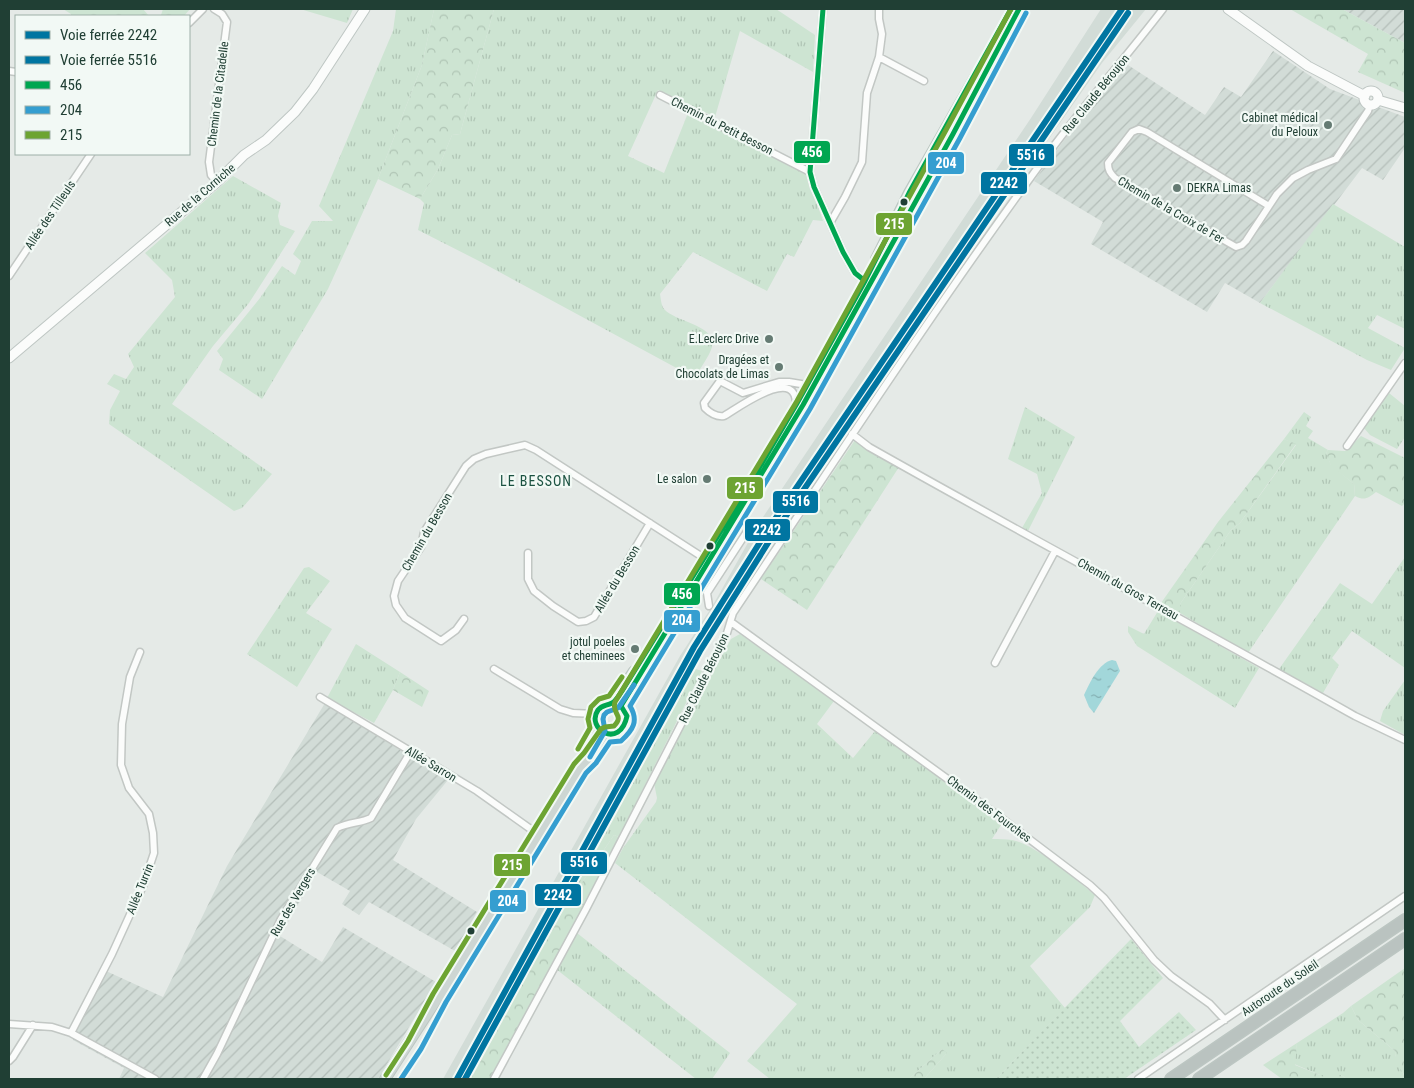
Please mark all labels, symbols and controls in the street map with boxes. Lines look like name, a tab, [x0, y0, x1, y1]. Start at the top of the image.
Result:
legend	[15, 15, 190, 155]
text: Voie ferrée 2242	[60, 26, 157, 44]
street label: Chemin de la Citadelle	[205, 40, 231, 147]
text: Voie ferrée 5516	[60, 51, 157, 69]
street label: Rue Claude Béroujon	[1060, 51, 1132, 137]
text: 456	[60, 76, 82, 94]
street label: Chemin du Petit Besson	[669, 94, 776, 158]
text: 204	[60, 101, 82, 119]
place label: Cabinet médical du Peloux	[1242, 111, 1318, 139]
marker: Cabinet médical du Peloux	[1322, 119, 1334, 131]
text: 215	[60, 126, 82, 144]
line badge: 456	[793, 140, 831, 164]
line badge: 5516	[1008, 143, 1055, 167]
text: 456	[801, 144, 823, 160]
text: 5516	[1017, 147, 1045, 163]
line badge: 204	[927, 151, 965, 175]
text: 204	[935, 155, 957, 171]
street label: Rue de la Corniche	[162, 161, 238, 229]
line badge: 2242	[980, 171, 1028, 195]
street label: Chemin de la Croix de Fer	[1115, 174, 1227, 246]
text: 2242	[990, 175, 1018, 191]
street label: Allée des Tilleuls	[22, 178, 78, 252]
place label: DEKRA Limas	[1187, 181, 1251, 195]
marker: DEKRA Limas	[1171, 182, 1183, 194]
unlabelled marker	[899, 197, 909, 207]
line badge: 215	[875, 212, 913, 236]
text: 215	[883, 216, 905, 232]
place label: E.Leclerc Drive	[689, 332, 759, 346]
marker: E.Leclerc Drive	[763, 333, 775, 345]
place label: Dragées et Chocolats de Limas	[675, 353, 769, 381]
marker: Dragées et Chocolats de Limas	[773, 361, 785, 373]
place label: Le salon	[657, 472, 697, 486]
district label: LE BESSON	[500, 473, 572, 489]
marker: Le salon	[701, 473, 713, 485]
line badge: 215	[726, 476, 764, 500]
text: 215	[734, 480, 756, 496]
street label: Chemin du Besson	[399, 490, 455, 574]
line badge: 5516	[772, 490, 819, 514]
text: 5516	[782, 493, 810, 509]
line badge: 2242	[744, 518, 791, 542]
text: 2242	[753, 522, 781, 538]
unlabelled marker	[705, 541, 715, 551]
street label: Allée du Besson	[591, 543, 643, 615]
street label: Chemin du Gros Terreau	[1075, 555, 1181, 623]
line badge: 456	[663, 582, 701, 606]
text: 456	[671, 586, 693, 602]
line badge: 204	[663, 609, 701, 633]
text: 204	[671, 612, 693, 628]
street label: Rue Claude Béroujon	[676, 631, 732, 725]
place label: jotul poeles et cheminees	[562, 635, 625, 663]
marker: jotul poeles et cheminees	[629, 643, 641, 655]
street label: Allée Sarron	[403, 743, 459, 785]
street label: Chemin des Fourches	[944, 773, 1034, 845]
line badge: 5516	[560, 851, 608, 875]
line badge: 215	[493, 853, 531, 877]
text: 5516	[570, 854, 598, 870]
text: 215	[501, 857, 523, 873]
street label: Allée Turrin	[123, 861, 157, 916]
street label: Rue des Vergers	[268, 865, 318, 939]
line badge: 2242	[534, 883, 582, 907]
text: 2242	[544, 887, 572, 903]
line badge: 204	[489, 889, 527, 913]
text: 204	[497, 893, 519, 909]
unlabelled marker	[466, 926, 476, 936]
street label: Autoroute du Soleil	[1239, 957, 1321, 1019]

